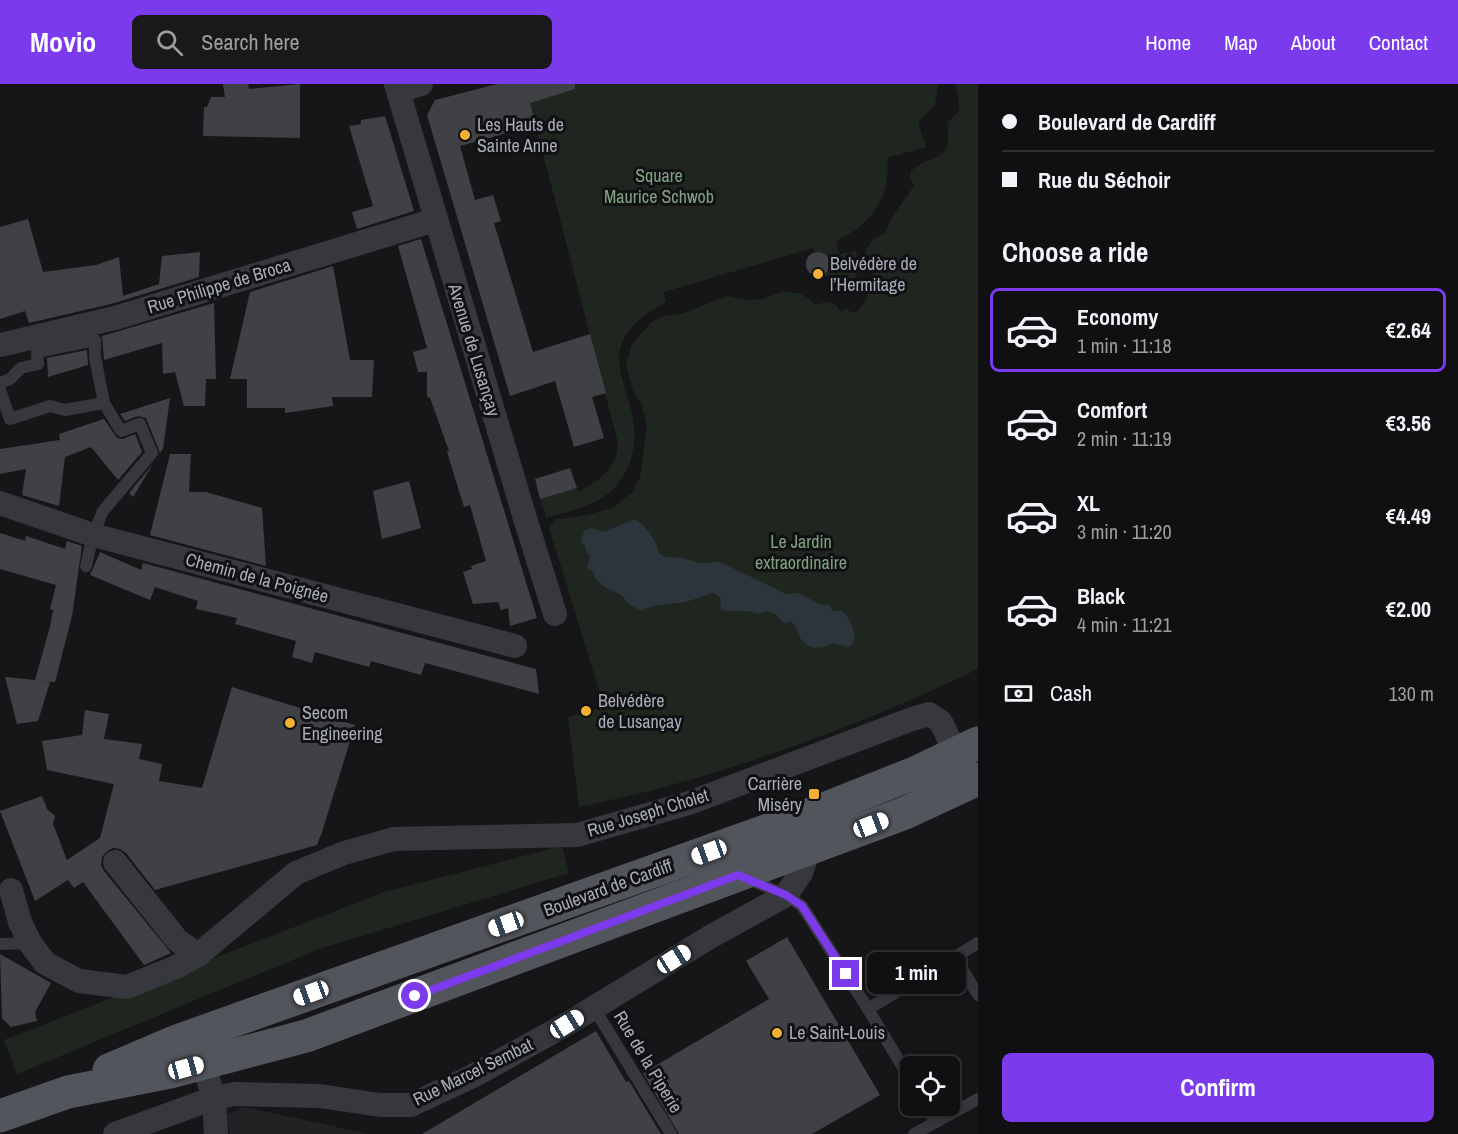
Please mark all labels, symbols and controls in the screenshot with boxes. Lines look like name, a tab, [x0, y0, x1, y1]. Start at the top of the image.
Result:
search box	[132, 15, 552, 69]
text: Movio	[30, 23, 96, 61]
icon: search	[153, 26, 186, 59]
text: Search here	[201, 27, 300, 57]
text: Home	[1145, 28, 1191, 57]
text: Map	[1224, 28, 1258, 57]
text: About	[1291, 28, 1336, 57]
text: Contact	[1369, 28, 1428, 57]
text: Boulevard de Cardiff	[1038, 107, 1215, 137]
place label: Les Hauts de Sainte Anne	[477, 112, 564, 158]
marker: Les Hauts de Sainte Anne	[458, 128, 472, 142]
park label: Square Maurice Schwob	[604, 163, 714, 209]
text: Rue du Séchoir	[1038, 165, 1170, 195]
text: Choose a ride	[1002, 234, 1148, 270]
place label: Belvédère de l’Hermitage	[830, 251, 917, 297]
street label: Rue Philippe de Broca	[144, 252, 294, 319]
marker: Belvédère de l’Hermitage	[811, 267, 825, 281]
street label: Avenue de Lusançay	[442, 279, 507, 420]
text: Economy	[1077, 302, 1158, 332]
icon: car	[1005, 303, 1059, 357]
text: €2.64	[1386, 315, 1431, 345]
text: 1 min · 11:18	[1077, 332, 1172, 359]
text: Comfort	[1077, 395, 1147, 425]
icon: car	[1005, 396, 1059, 450]
text: €3.56	[1386, 408, 1431, 438]
text: 2 min · 11:19	[1077, 425, 1172, 452]
text: XL	[1077, 488, 1100, 518]
icon: car	[1005, 489, 1059, 543]
text: €4.49	[1386, 501, 1431, 531]
text: 3 min · 11:20	[1077, 518, 1172, 545]
park label: Le Jardin extraordinaire	[755, 529, 847, 575]
street label: Chemin de la Poignée	[183, 546, 331, 609]
text: Black	[1077, 581, 1125, 611]
icon: car	[1005, 582, 1059, 636]
text: €2.00	[1386, 594, 1431, 624]
text: 4 min · 11:21	[1077, 611, 1172, 638]
icon: cash	[1002, 677, 1035, 710]
text: Cash	[1050, 678, 1092, 708]
text: 130 m	[1388, 680, 1434, 707]
place label: Belvédère de Lusançay	[598, 688, 682, 734]
place label: Secom Engineering	[302, 700, 383, 746]
marker: Belvédère de Lusançay	[579, 704, 593, 718]
marker: Secom Engineering	[283, 716, 297, 730]
place label: Carrière Miséry	[748, 771, 803, 817]
street label: Rue Joseph Cholet	[584, 782, 712, 843]
marker: Carrière Miséry	[807, 787, 821, 801]
car	[851, 810, 891, 840]
car	[689, 837, 729, 867]
street label: Boulevard de Cardiff	[540, 853, 676, 922]
car	[486, 909, 526, 939]
car	[654, 942, 694, 976]
callout: 1 min	[867, 953, 966, 995]
text: 1 min	[895, 959, 938, 986]
route end	[832, 960, 859, 987]
car	[291, 978, 331, 1008]
route start	[401, 982, 428, 1009]
street label: Rue de la Piperie	[608, 1006, 689, 1117]
car	[547, 1007, 587, 1041]
place label: Le Saint-Louis	[789, 1020, 885, 1045]
marker: Le Saint-Louis	[770, 1026, 784, 1040]
street label: Rue Marcel Sembat	[409, 1032, 537, 1111]
button: Confirm	[1002, 1053, 1434, 1122]
car	[166, 1055, 206, 1081]
map controls	[900, 1056, 960, 1116]
button: locate	[900, 1056, 960, 1116]

